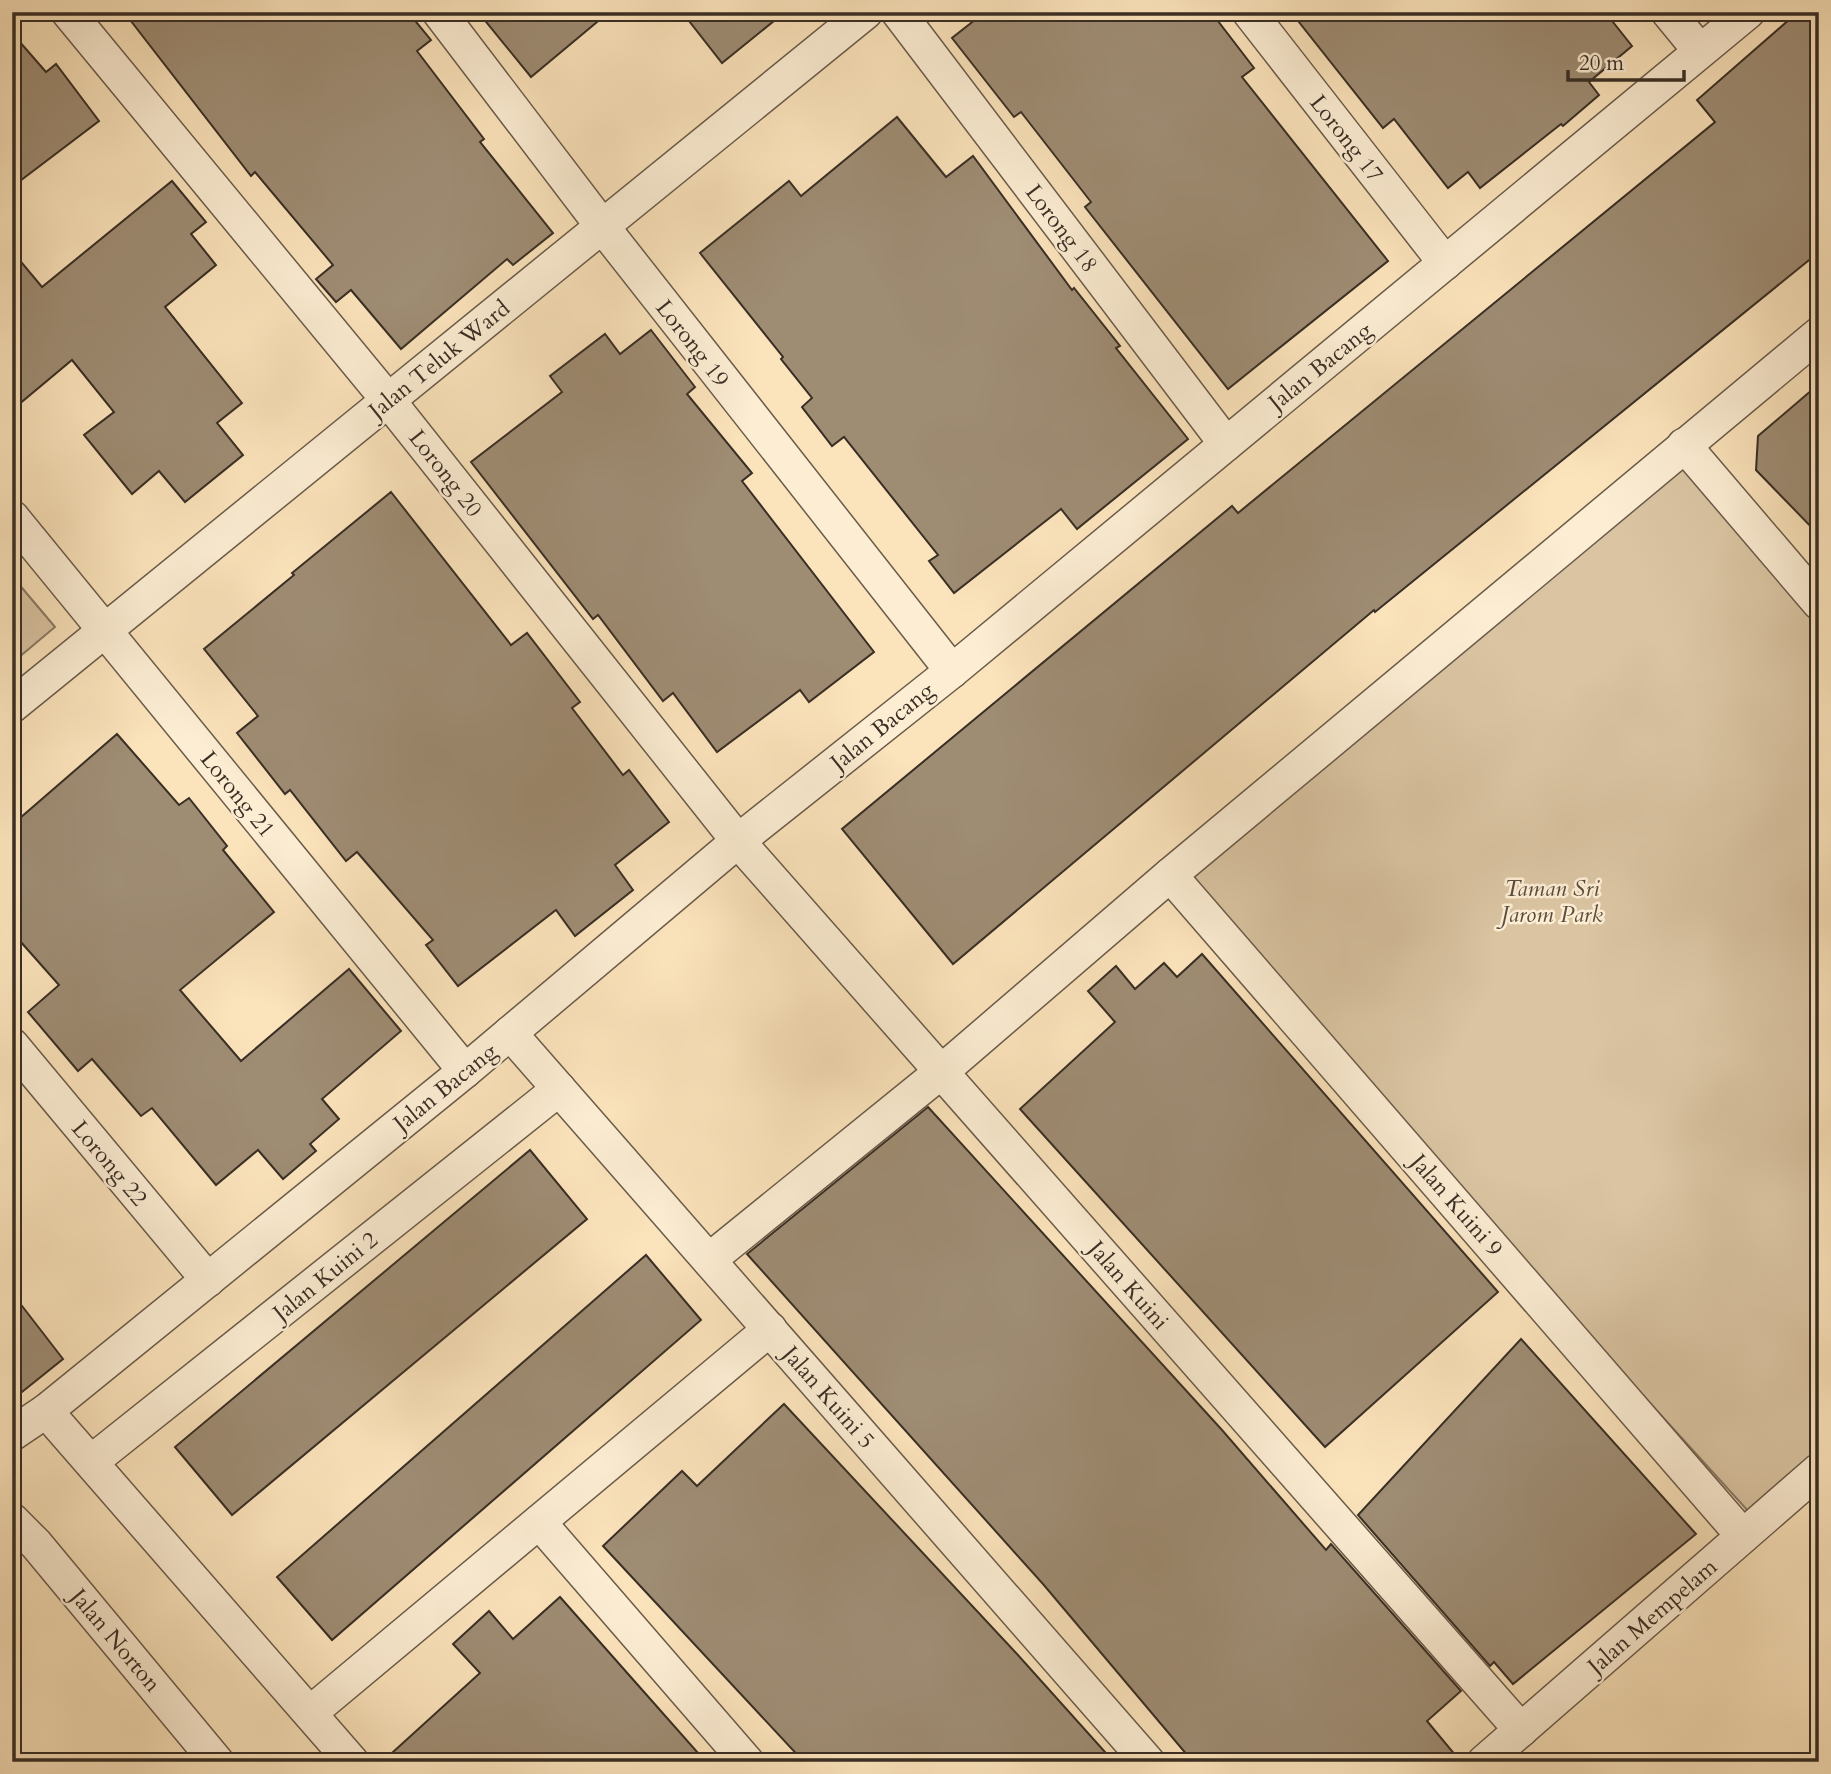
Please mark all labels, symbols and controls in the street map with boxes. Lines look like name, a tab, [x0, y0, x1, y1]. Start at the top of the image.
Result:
scale bar	[1568, 38, 1684, 82]
text: 20 m	[1579, 49, 1624, 78]
street label: Lorong 17	[1303, 88, 1390, 188]
street label: Lorong 18	[1018, 178, 1105, 279]
street label: Jalan Teluk Ward	[360, 292, 517, 428]
street label: Lorong 19	[649, 293, 736, 393]
street label: Jalan Bacang	[1260, 315, 1379, 420]
street label: Lorong 20	[402, 423, 489, 523]
street label: Jalan Bacang	[822, 675, 941, 780]
street label: Lorong 21	[193, 745, 282, 844]
park label: Taman Sri Jarom Park	[1496, 873, 1604, 930]
street label: Jalan Bacang	[385, 1036, 504, 1141]
street label: Lorong 22	[65, 1114, 155, 1213]
street label: Jalan Kuini 9	[1401, 1145, 1510, 1263]
street label: Jalan Kuini 2	[264, 1225, 384, 1330]
street label: Jalan Kuini	[1079, 1232, 1176, 1336]
street label: Jalan Kuini 5	[773, 1337, 882, 1455]
street label: Jalan Mempelam	[1579, 1551, 1724, 1683]
street label: Jalan Norton	[61, 1580, 168, 1699]

